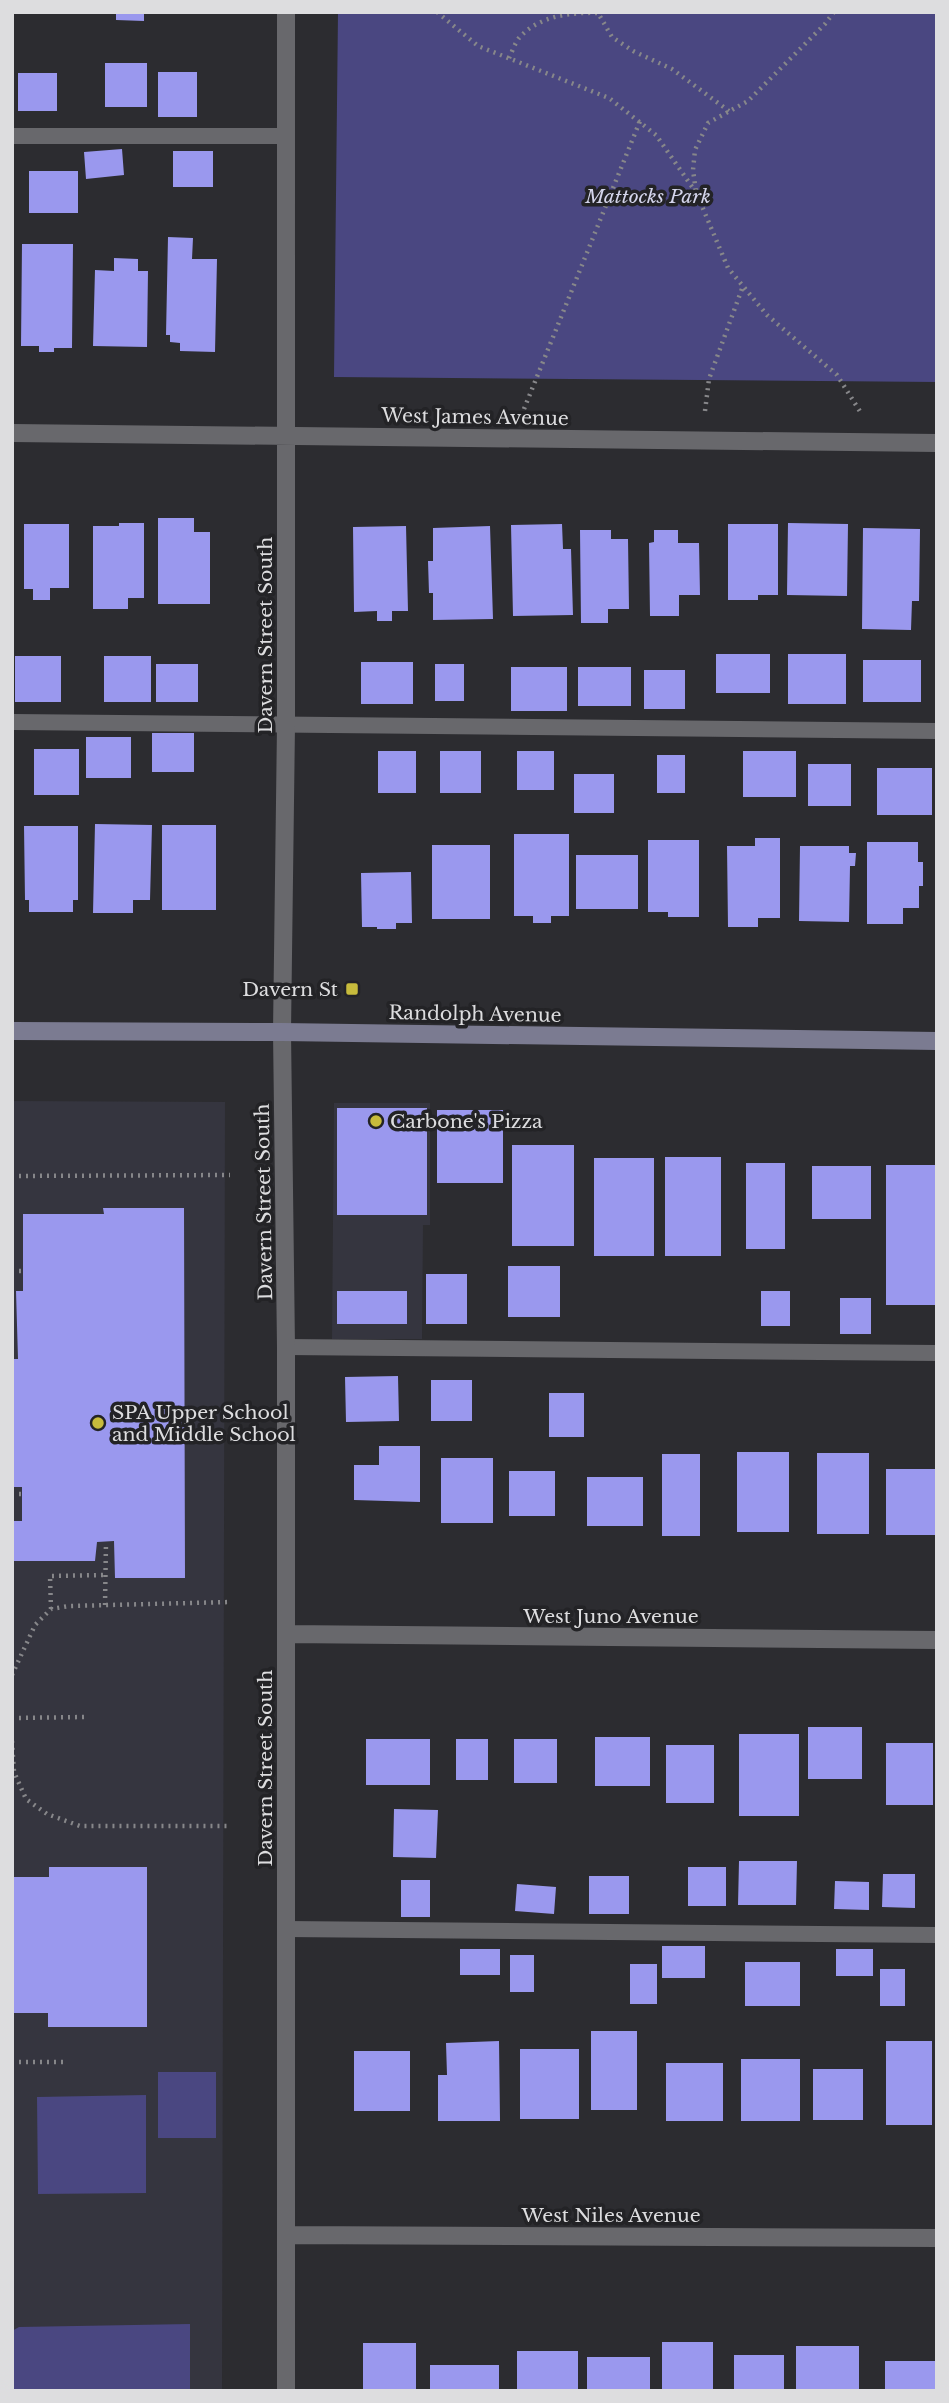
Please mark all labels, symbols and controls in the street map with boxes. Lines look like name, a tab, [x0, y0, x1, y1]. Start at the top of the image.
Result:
park label: Mattocks Park	[584, 185, 711, 208]
street label: West James Avenue	[380, 404, 569, 430]
street label: Davern Street South	[254, 537, 277, 733]
place label: Davern St	[242, 978, 339, 1001]
marker: Davern St	[344, 981, 360, 997]
street label: Randolph Avenue	[388, 1001, 562, 1027]
street label: Davern Street South	[251, 1103, 277, 1301]
place label: Carbone's Pizza	[390, 1110, 543, 1133]
marker: Carbone's Pizza	[368, 1113, 384, 1129]
place label: SPA Upper School and Middle School	[112, 1401, 296, 1446]
marker: SPA Upper School and Middle School	[90, 1415, 106, 1431]
street label: West Juno Avenue	[522, 1605, 699, 1628]
street label: Davern Street South	[254, 1670, 277, 1866]
street label: West Niles Avenue	[520, 2204, 701, 2227]

